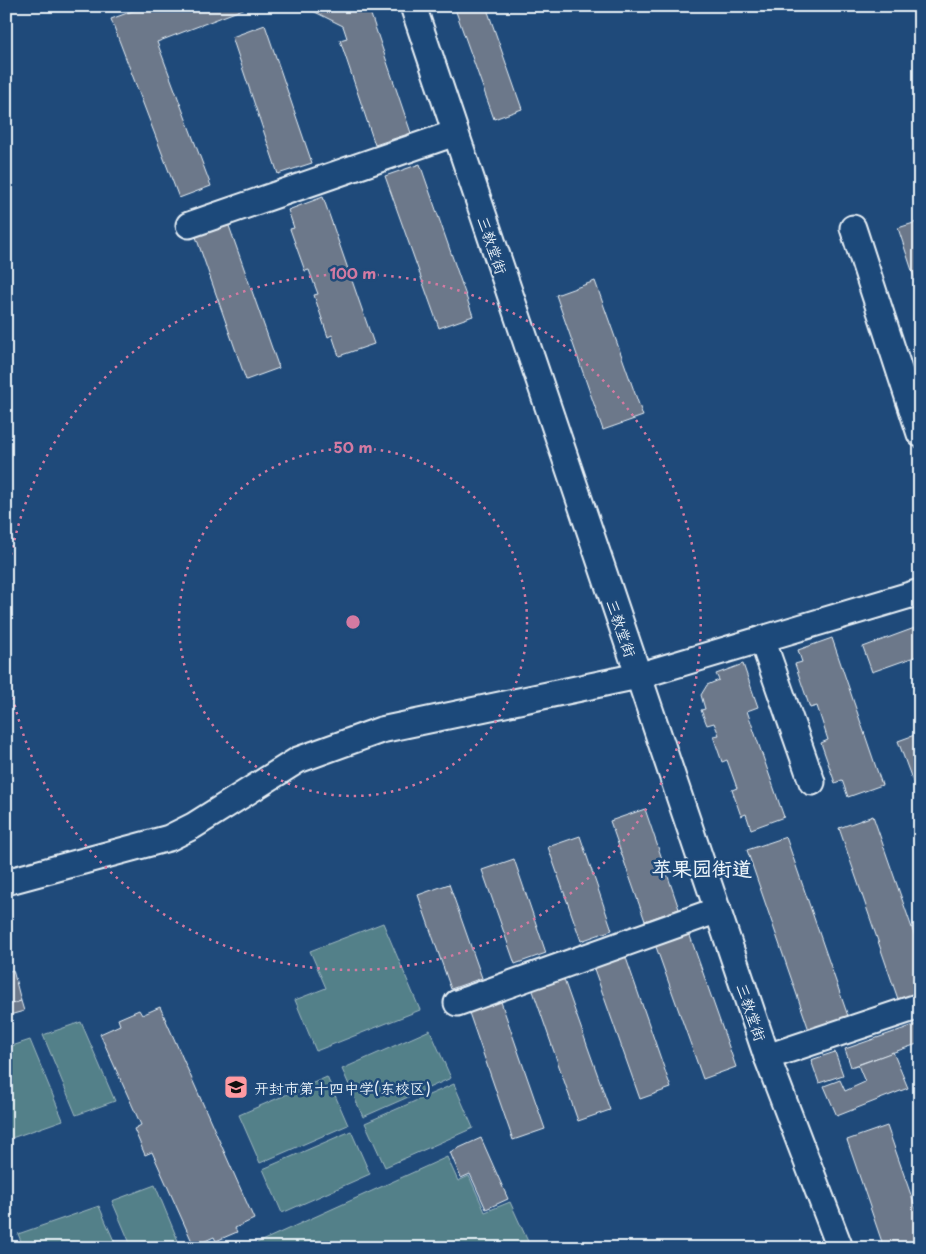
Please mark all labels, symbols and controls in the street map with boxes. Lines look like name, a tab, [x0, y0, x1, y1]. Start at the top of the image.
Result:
street label: 三教堂街	[472, 213, 514, 277]
text: 100 m	[330, 261, 376, 284]
text: 50 m	[334, 435, 372, 458]
street label: 三教堂街	[601, 596, 643, 660]
centre of rings	[344, 613, 362, 631]
district label: 苹果园街道	[652, 853, 752, 883]
street label: 三教堂街	[731, 980, 773, 1044]
school or university icon: 开封市第十四中学(东校区)	[223, 1074, 249, 1100]
place label: 开封市第十四中学(东校区)	[254, 1076, 431, 1099]

